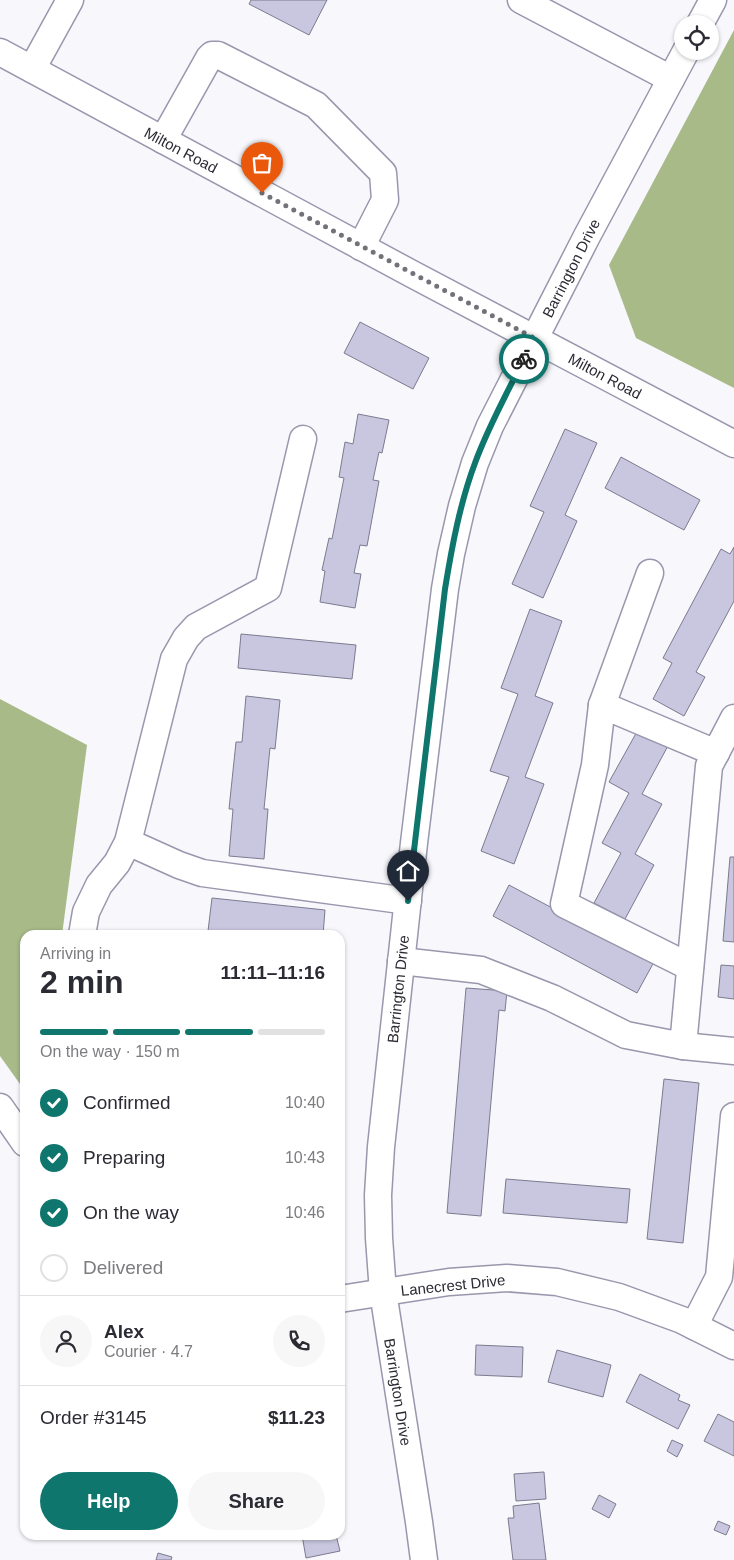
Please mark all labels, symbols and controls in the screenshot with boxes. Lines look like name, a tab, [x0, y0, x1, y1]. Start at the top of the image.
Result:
map controls	[674, 15, 719, 60]
button: locate	[674, 15, 719, 60]
street label: Milton Road	[142, 124, 220, 176]
pin	[241, 142, 283, 193]
icon: bag	[248, 149, 276, 177]
street label: Barrington Drive	[539, 216, 603, 320]
courier	[499, 334, 549, 384]
icon: bike	[510, 345, 538, 373]
street label: Milton Road	[566, 350, 644, 402]
pin	[387, 850, 429, 901]
icon: home	[394, 857, 422, 885]
street label: Barrington Drive	[384, 934, 412, 1044]
text: Arriving in	[40, 945, 111, 962]
text: 11:11–11:16	[220, 962, 325, 983]
text: 2 min	[40, 964, 124, 1000]
text: On the way · 150 m	[40, 1043, 180, 1060]
icon: check	[40, 1089, 68, 1117]
text: Confirmed	[83, 1092, 171, 1113]
text: 10:40	[285, 1094, 325, 1111]
icon: check	[40, 1144, 68, 1172]
text: Preparing	[83, 1147, 165, 1168]
text: 10:43	[285, 1149, 325, 1166]
icon: check	[40, 1199, 68, 1227]
text: On the way	[83, 1202, 179, 1223]
text: 10:46	[285, 1204, 325, 1221]
text: Delivered	[83, 1257, 163, 1278]
street label: Lanecrest Drive	[400, 1271, 506, 1299]
button: person	[40, 1315, 92, 1367]
button: phone	[273, 1315, 325, 1367]
text: Alex	[104, 1321, 144, 1342]
street label: Barrington Drive	[381, 1337, 415, 1447]
text: Courier · 4.7	[104, 1343, 193, 1360]
text: Order #3145	[40, 1407, 147, 1428]
text: $11.23	[268, 1407, 325, 1428]
button: Help	[40, 1472, 178, 1530]
button: Share	[188, 1472, 325, 1530]

